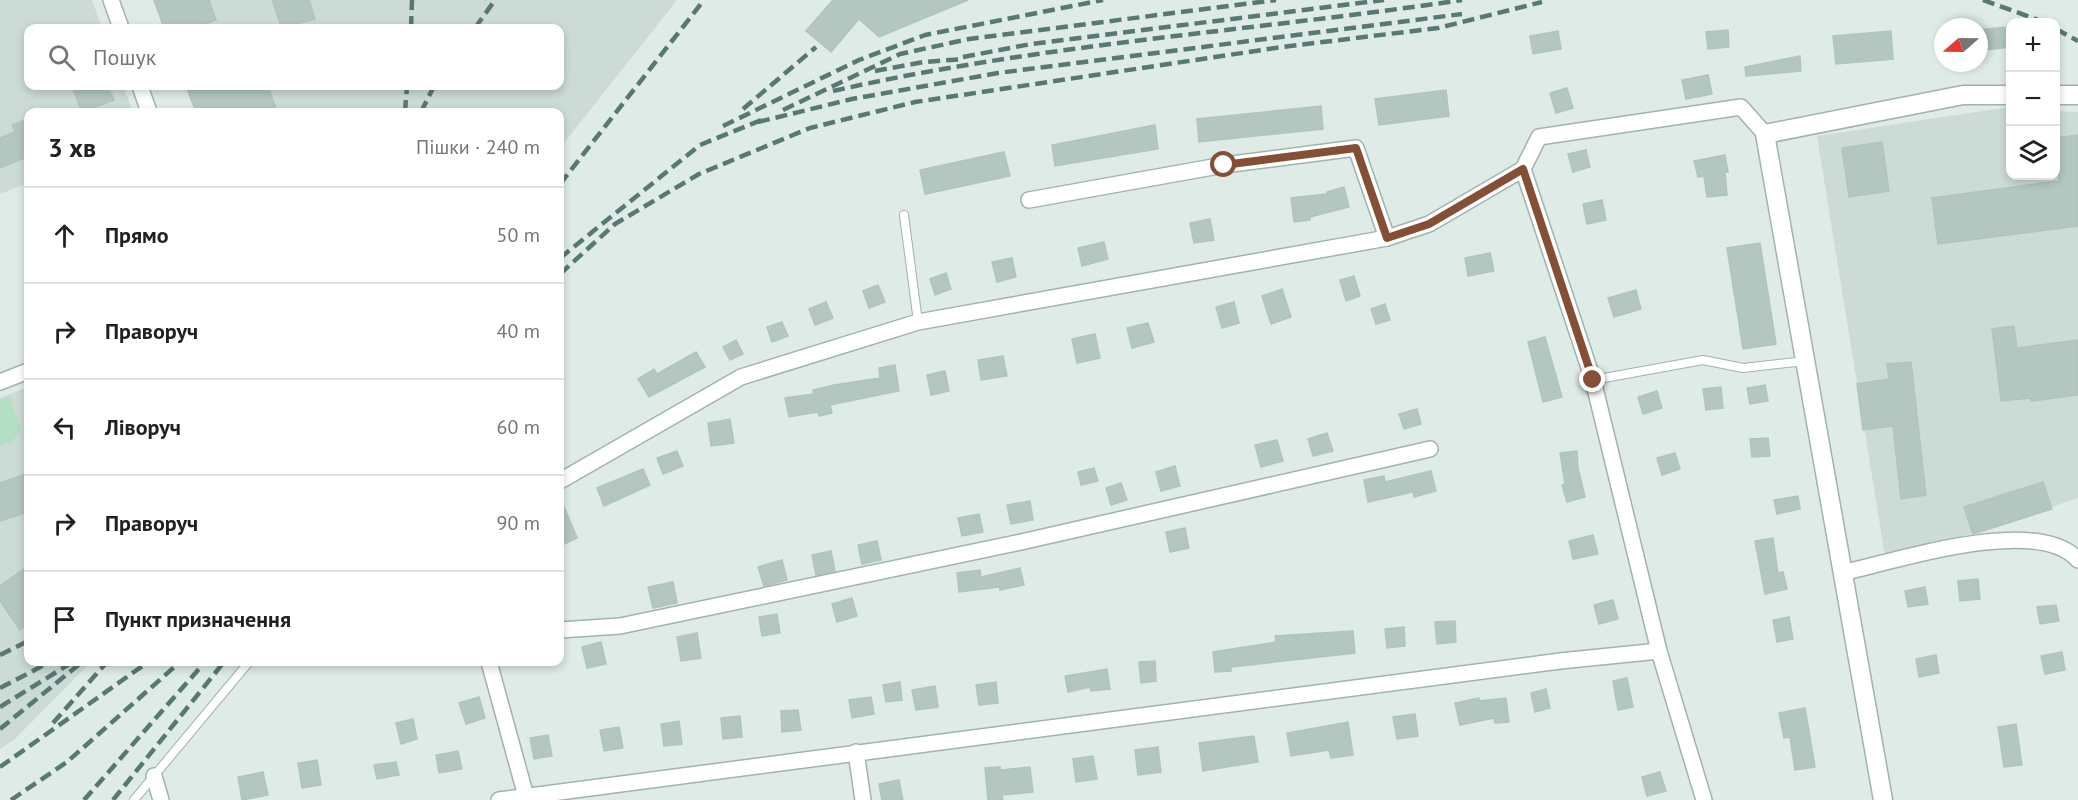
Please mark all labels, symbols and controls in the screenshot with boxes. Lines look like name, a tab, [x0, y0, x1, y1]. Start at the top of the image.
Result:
north arrow	[1934, 18, 1988, 72]
map controls	[2006, 18, 2060, 180]
button: +	[2006, 18, 2060, 72]
search box	[24, 24, 564, 90]
icon: search	[45, 41, 78, 74]
text: Пошук	[93, 43, 156, 71]
button: −	[2006, 72, 2060, 126]
button: layers	[2006, 126, 2060, 180]
text: 3 хв	[48, 131, 96, 164]
text: Пішки · 240 m	[416, 134, 540, 160]
route start	[1210, 151, 1236, 177]
icon: ahead	[48, 219, 81, 252]
text: Прямо	[105, 221, 168, 249]
text: 50 m	[497, 222, 540, 248]
icon: right	[48, 315, 81, 348]
text: Праворуч	[105, 317, 198, 345]
text: 40 m	[497, 318, 540, 344]
route end	[1579, 366, 1605, 392]
icon: left	[48, 411, 81, 444]
text: Ліворуч	[105, 413, 181, 441]
text: 60 m	[497, 414, 540, 440]
icon: right	[48, 507, 81, 540]
text: Праворуч	[105, 509, 198, 537]
text: 90 m	[497, 510, 540, 536]
icon: arrive	[48, 603, 81, 636]
text: Пункт призначення	[105, 605, 291, 633]

